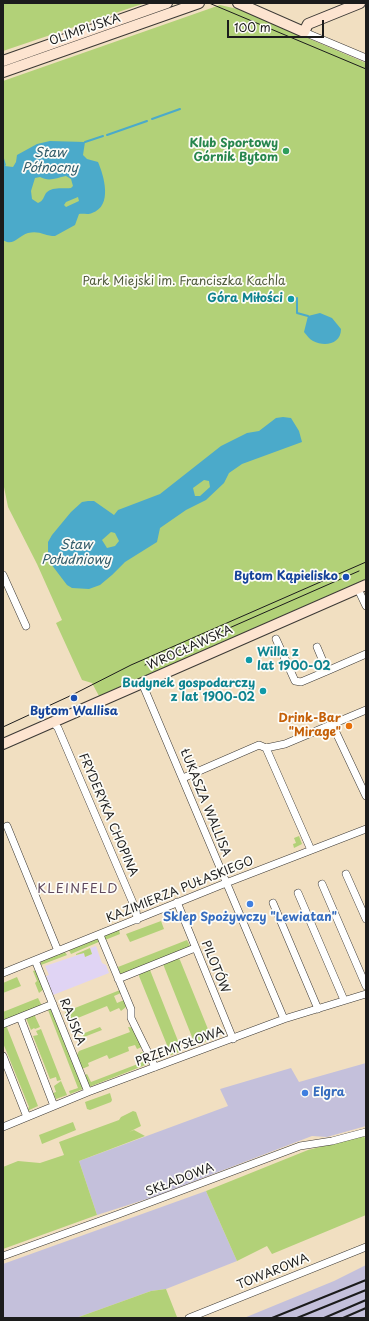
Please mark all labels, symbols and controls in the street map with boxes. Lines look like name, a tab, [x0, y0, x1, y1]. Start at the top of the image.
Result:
street label: OLIMPIJSKA	[48, 11, 122, 49]
scale bar	[229, 12, 326, 38]
text: 100 m	[234, 18, 271, 36]
place label: Klub Sportowy Górnik Bytom	[189, 137, 278, 165]
water label: Staw Północny	[22, 145, 78, 176]
marker: Klub Sportowy Górnik Bytom	[281, 146, 291, 156]
park label: Park Miejski im. Franciszka Kachla	[83, 275, 285, 289]
place label: Góra Miłości	[207, 292, 283, 306]
marker: Góra Miłości	[286, 294, 296, 304]
water label: Staw Południowy	[41, 537, 111, 568]
place label: Bytom Kąpielisko	[234, 570, 338, 584]
marker: Bytom Kąpielisko	[341, 572, 351, 582]
street label: WROCŁAWSKA	[145, 623, 235, 673]
place label: Willa z lat 1900-02	[257, 646, 331, 674]
marker: Willa z lat 1900-02	[244, 655, 254, 665]
place label: Budynek gospodarczy z lat 1900-02	[122, 677, 255, 705]
marker: Budynek gospodarczy z lat 1900-02	[258, 686, 268, 696]
marker: Bytom Wallisa	[69, 693, 79, 703]
place label: Bytom Wallisa	[30, 705, 118, 719]
place label: Drink-Bar "Mirage"	[279, 712, 341, 740]
marker: Drink-Bar "Mirage"	[344, 721, 354, 731]
street label: ŁUKASZA WALLISA	[177, 747, 233, 859]
street label: FRYDERYKA CHOPINA	[75, 751, 141, 879]
street label: KAZIMIERZA PUŁASKIEGO	[104, 854, 256, 926]
district label: KLEINFELD	[38, 881, 118, 897]
marker: Sklep Spożywczy "Lewiatan"	[245, 899, 255, 909]
place label: Sklep Spożywczy "Lewiatan"	[163, 911, 337, 925]
street label: PILOTÓW	[198, 939, 232, 995]
street label: RAJSKA	[56, 996, 88, 1048]
street label: PRZEMYSŁOWA	[134, 1024, 226, 1070]
place label: Elgra	[313, 1086, 345, 1100]
marker: Elgra	[300, 1088, 310, 1098]
street label: SKŁADOWA	[144, 1160, 216, 1200]
street label: TOWAROWA	[235, 1251, 311, 1293]

